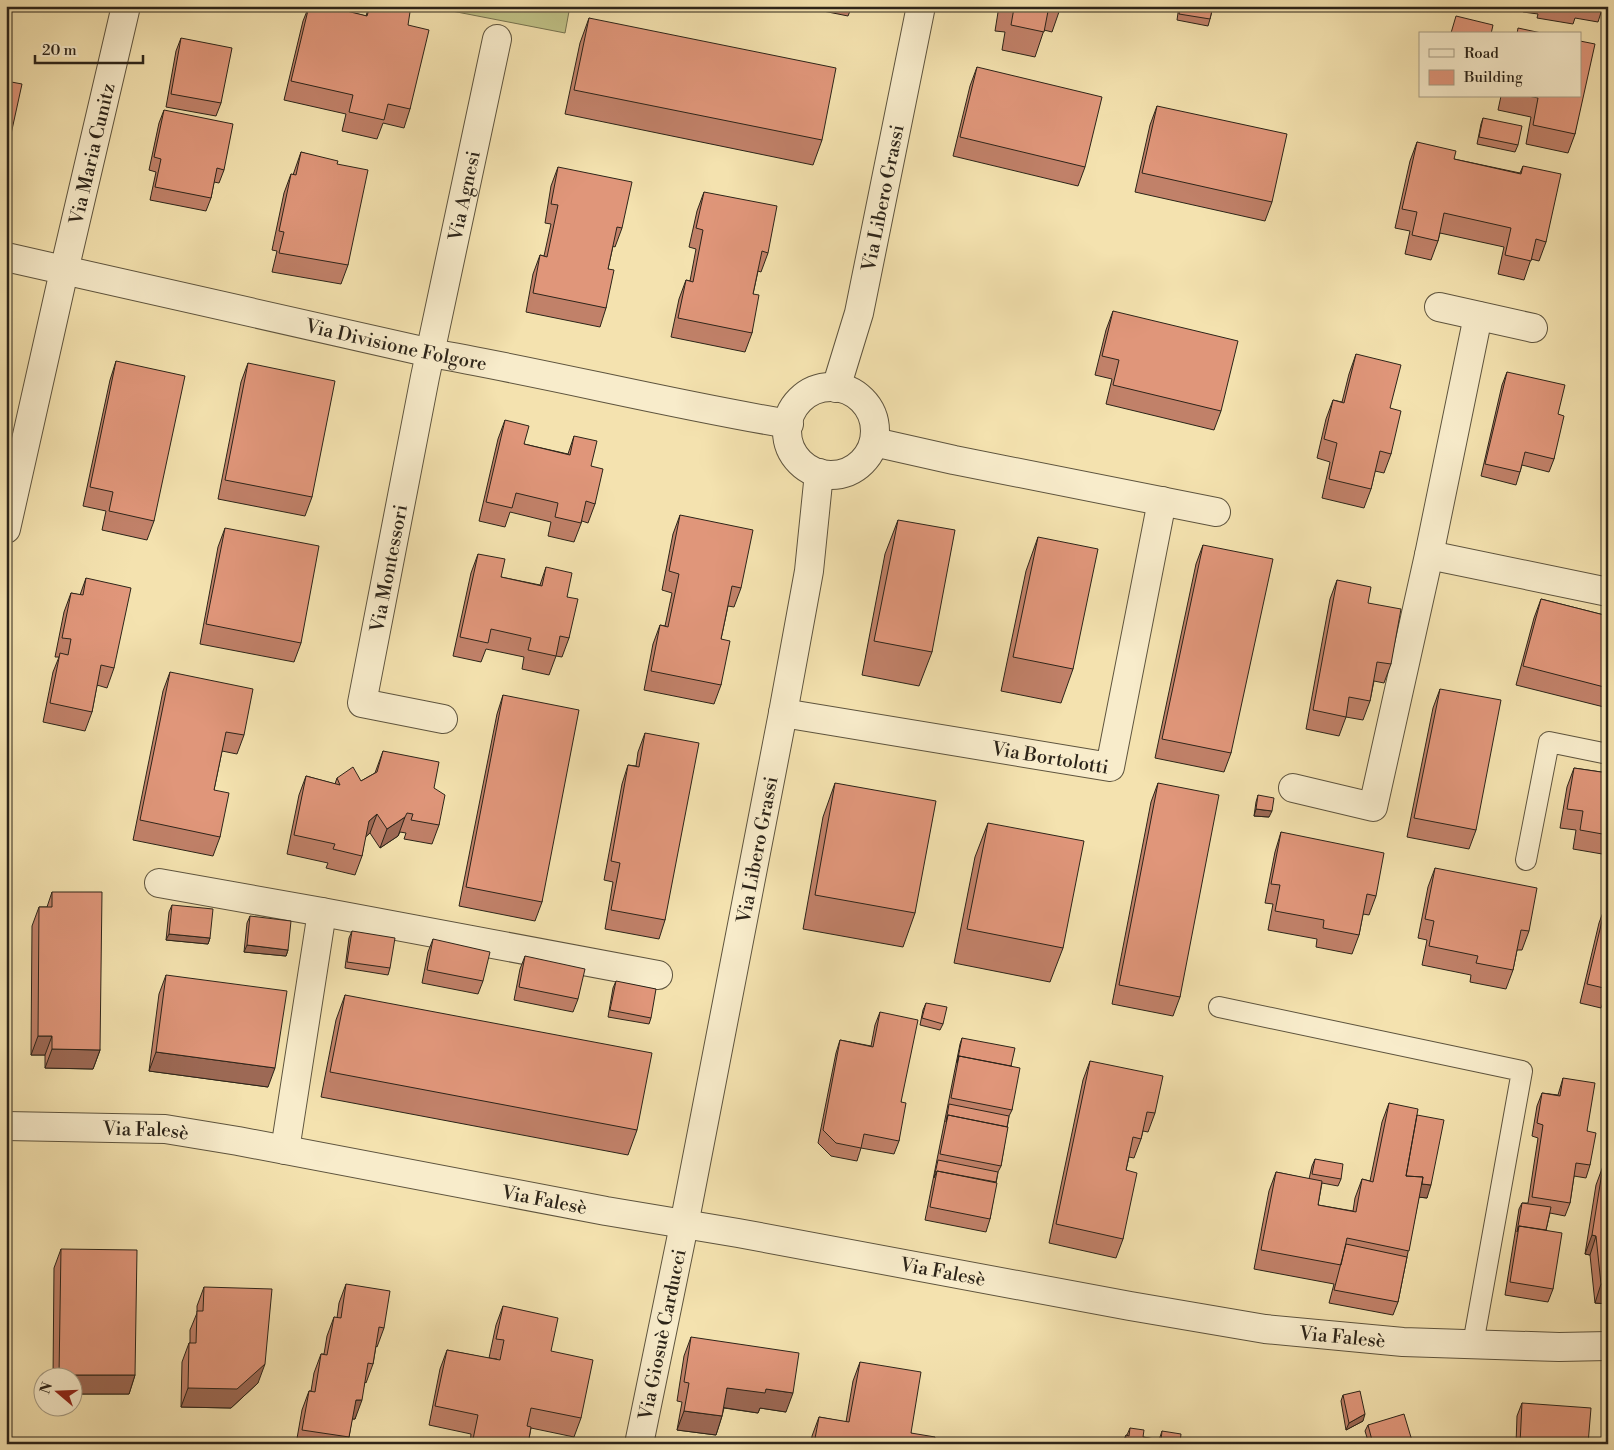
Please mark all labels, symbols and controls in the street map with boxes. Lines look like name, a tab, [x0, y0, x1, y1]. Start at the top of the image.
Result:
scale bar	[35, 32, 142, 64]
legend	[1419, 32, 1582, 98]
text: 20 m	[42, 41, 77, 60]
text: Road	[1464, 44, 1499, 63]
text: Building	[1463, 68, 1523, 87]
street label: Via Maria Cunitz	[64, 81, 121, 228]
street label: Via Libero Grassi	[857, 123, 910, 274]
street label: Via Agnesi	[443, 149, 486, 244]
street label: Via Divisione Folgore	[302, 314, 489, 376]
street label: Via Montessori	[365, 502, 413, 635]
street label: Via Bortolotti	[989, 737, 1110, 780]
street label: Via Libero Grassi	[731, 774, 784, 926]
street label: Via Falesè	[102, 1117, 191, 1146]
street label: Via Falesè	[499, 1180, 589, 1220]
street label: Via Giosuè Carducci	[633, 1247, 692, 1423]
street label: Via Falesè	[897, 1252, 988, 1292]
street label: Via Falesè	[1297, 1321, 1387, 1353]
north arrow	[32, 1368, 82, 1418]
text: N	[36, 1380, 57, 1396]

